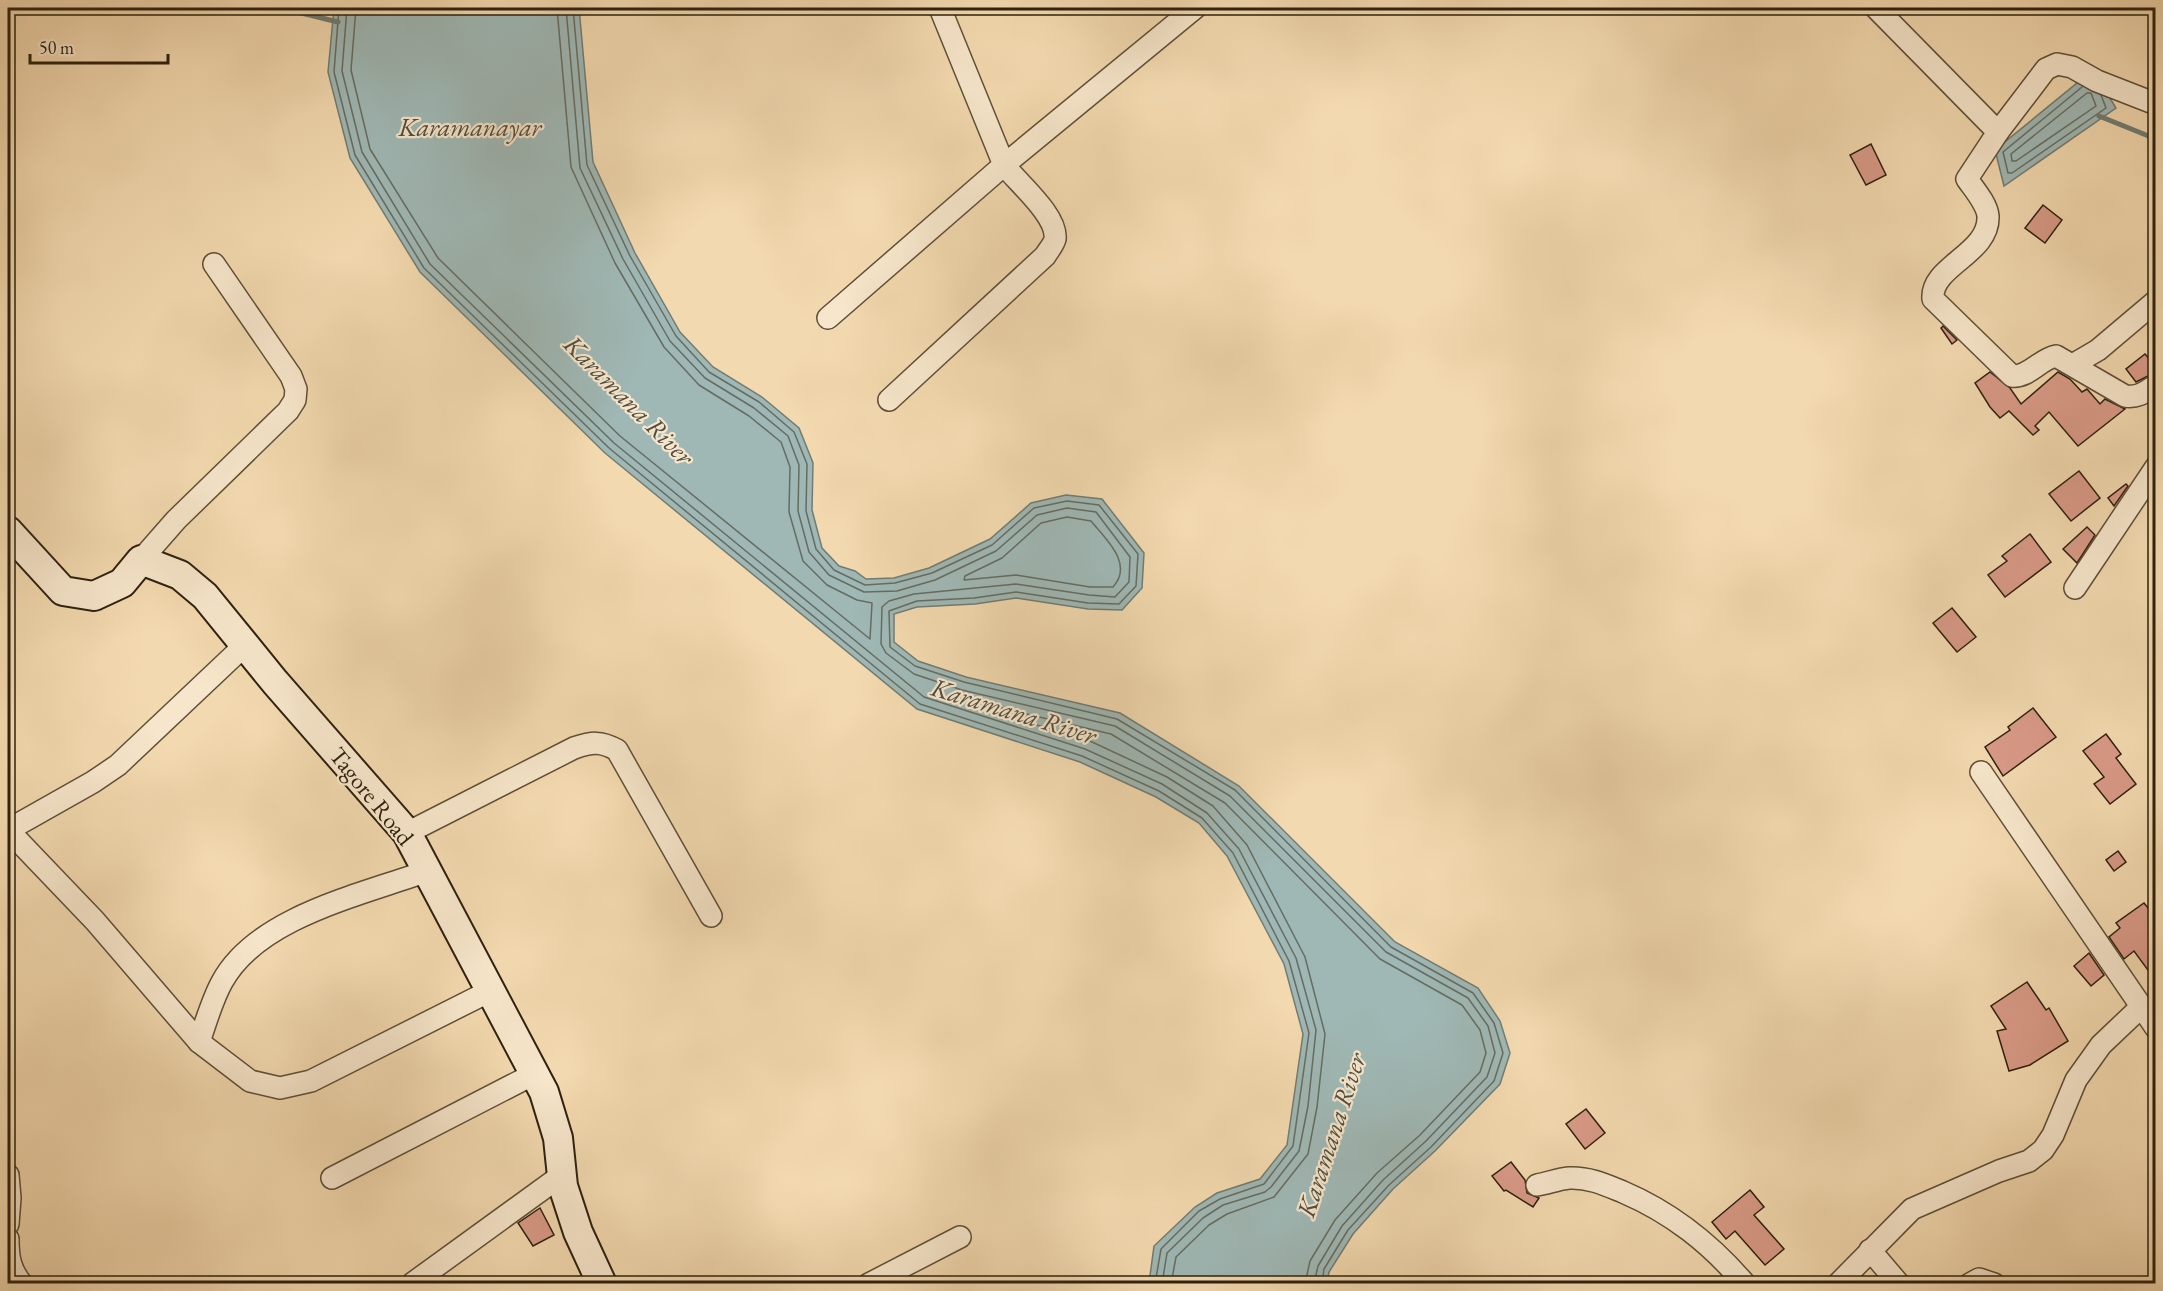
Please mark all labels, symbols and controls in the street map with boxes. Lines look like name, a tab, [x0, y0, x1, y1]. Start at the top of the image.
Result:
scale bar	[30, 27, 168, 65]
text: 50 m	[39, 36, 74, 59]
water label: Karamanayar	[398, 110, 543, 144]
water label: Karamana River	[556, 327, 702, 473]
water label: Karamana River	[926, 669, 1102, 753]
street label: Tagore Road	[323, 740, 422, 852]
water label: Karamana River	[1288, 1047, 1374, 1222]

